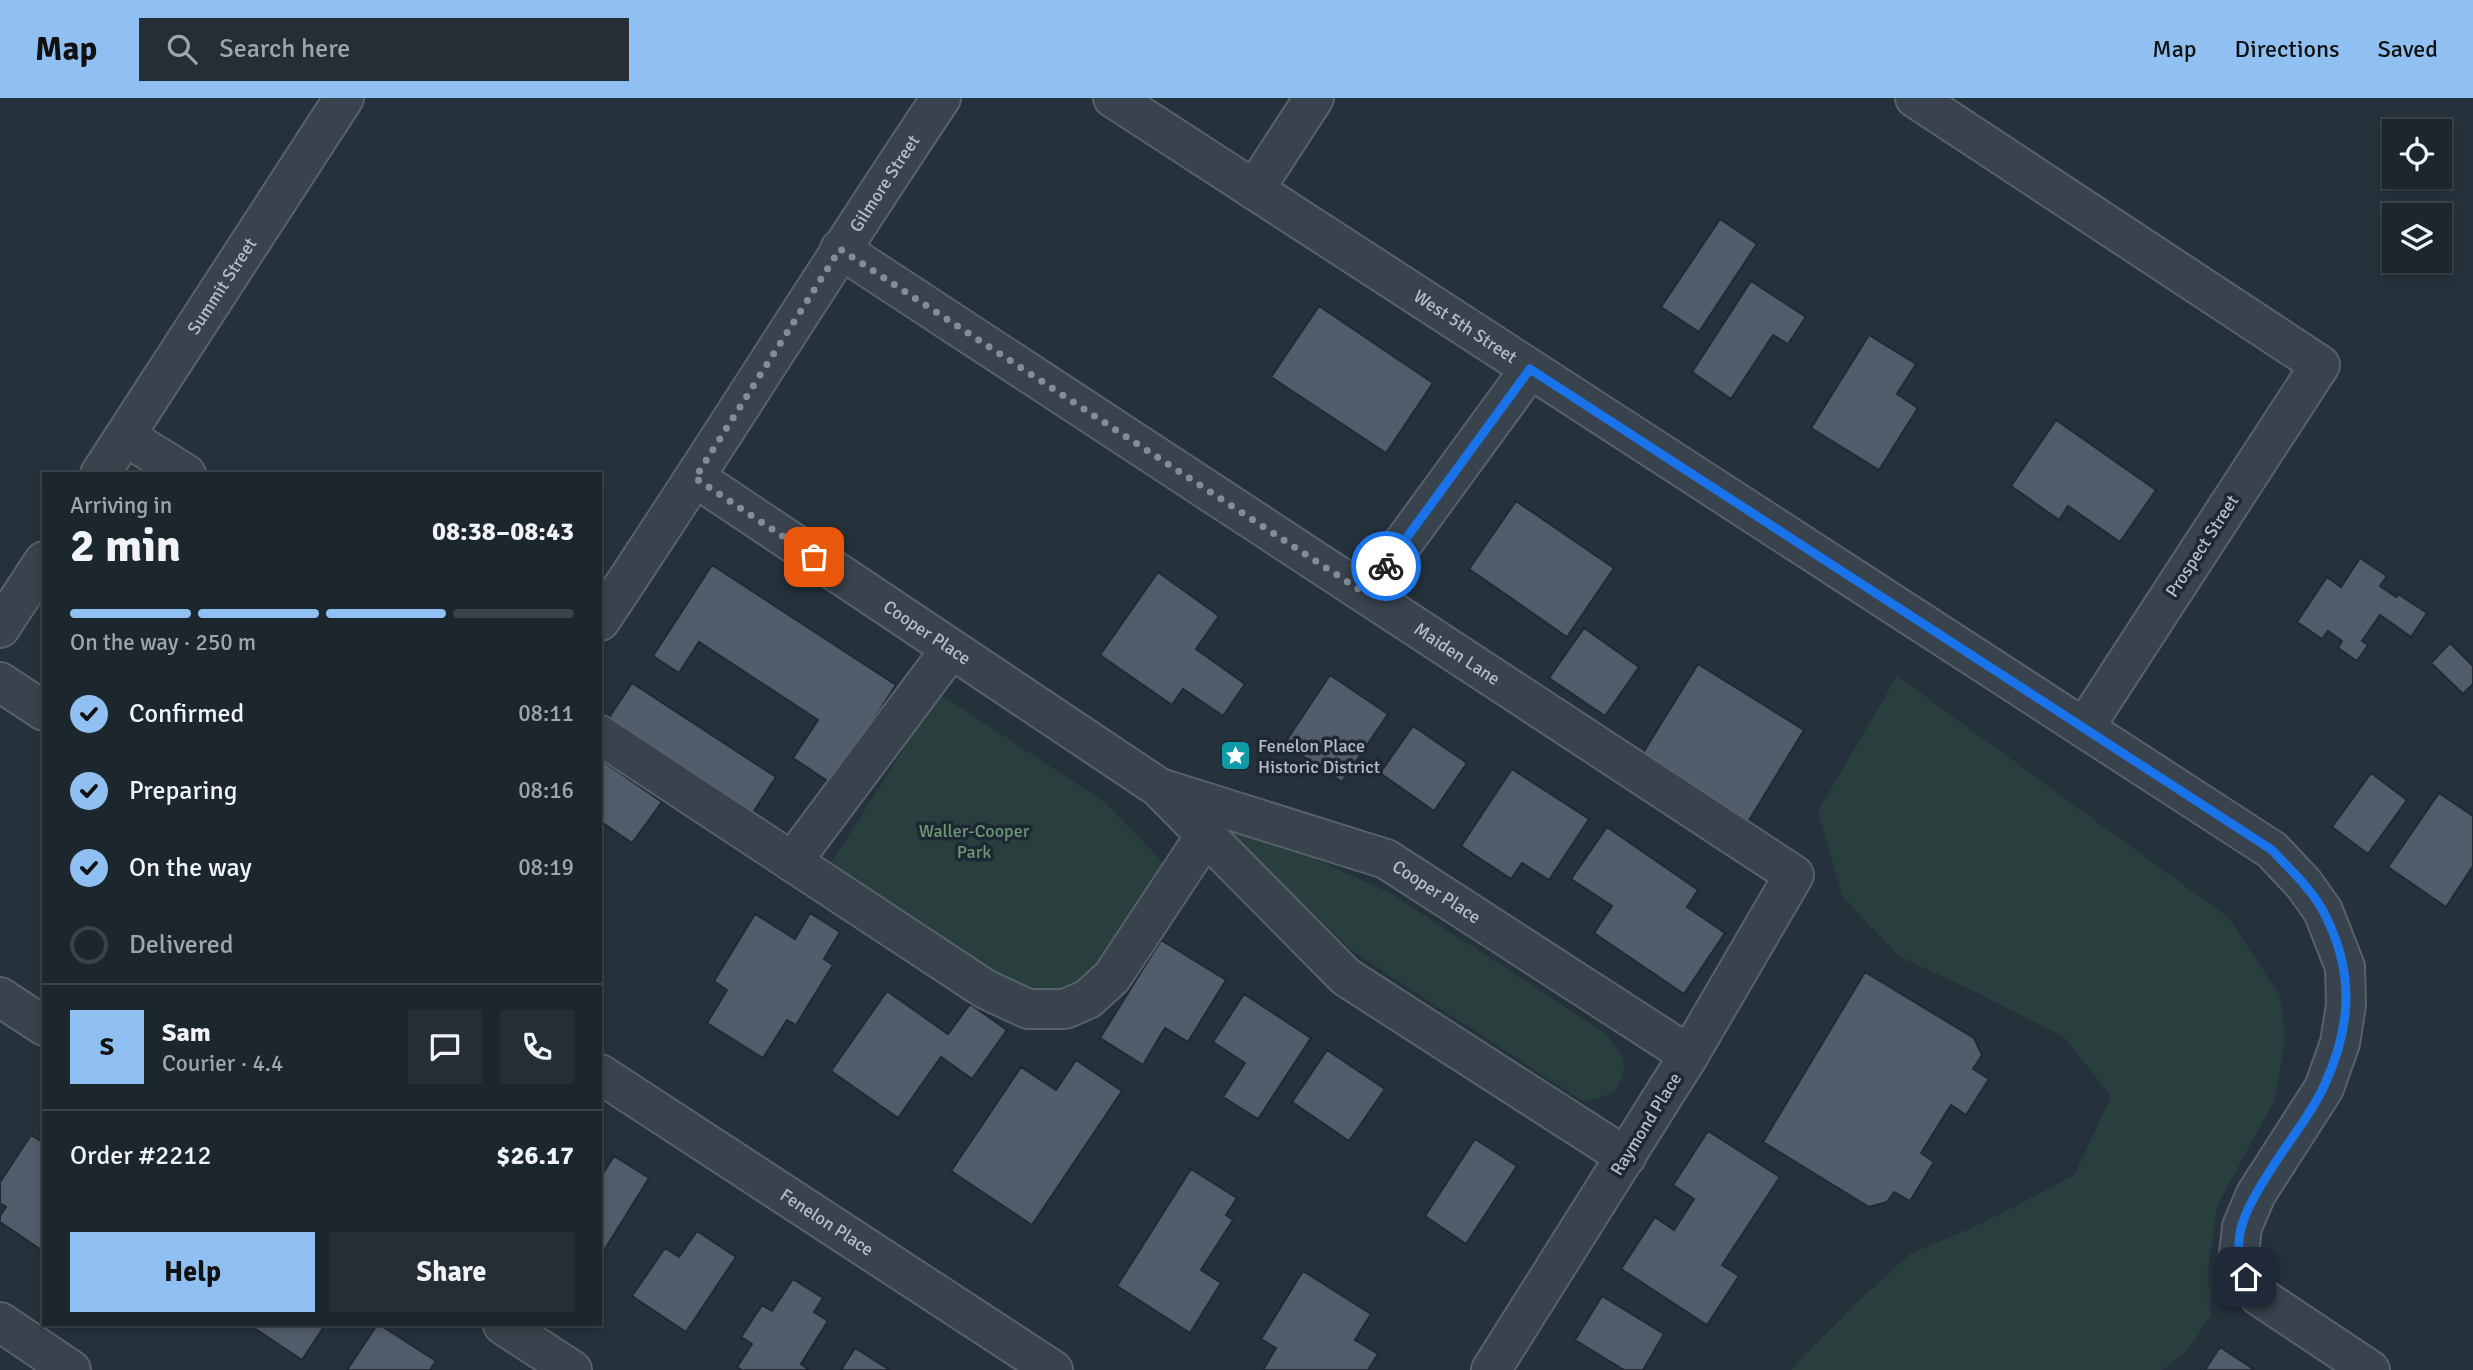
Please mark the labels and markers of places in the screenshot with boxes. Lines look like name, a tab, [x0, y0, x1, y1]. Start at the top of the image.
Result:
pin	[784, 527, 844, 587]
place label: Fenelon Place Historic District	[1258, 735, 1380, 778]
place icon: Fenelon Place Historic District	[1218, 739, 1252, 773]
pin	[2216, 1247, 2276, 1307]

